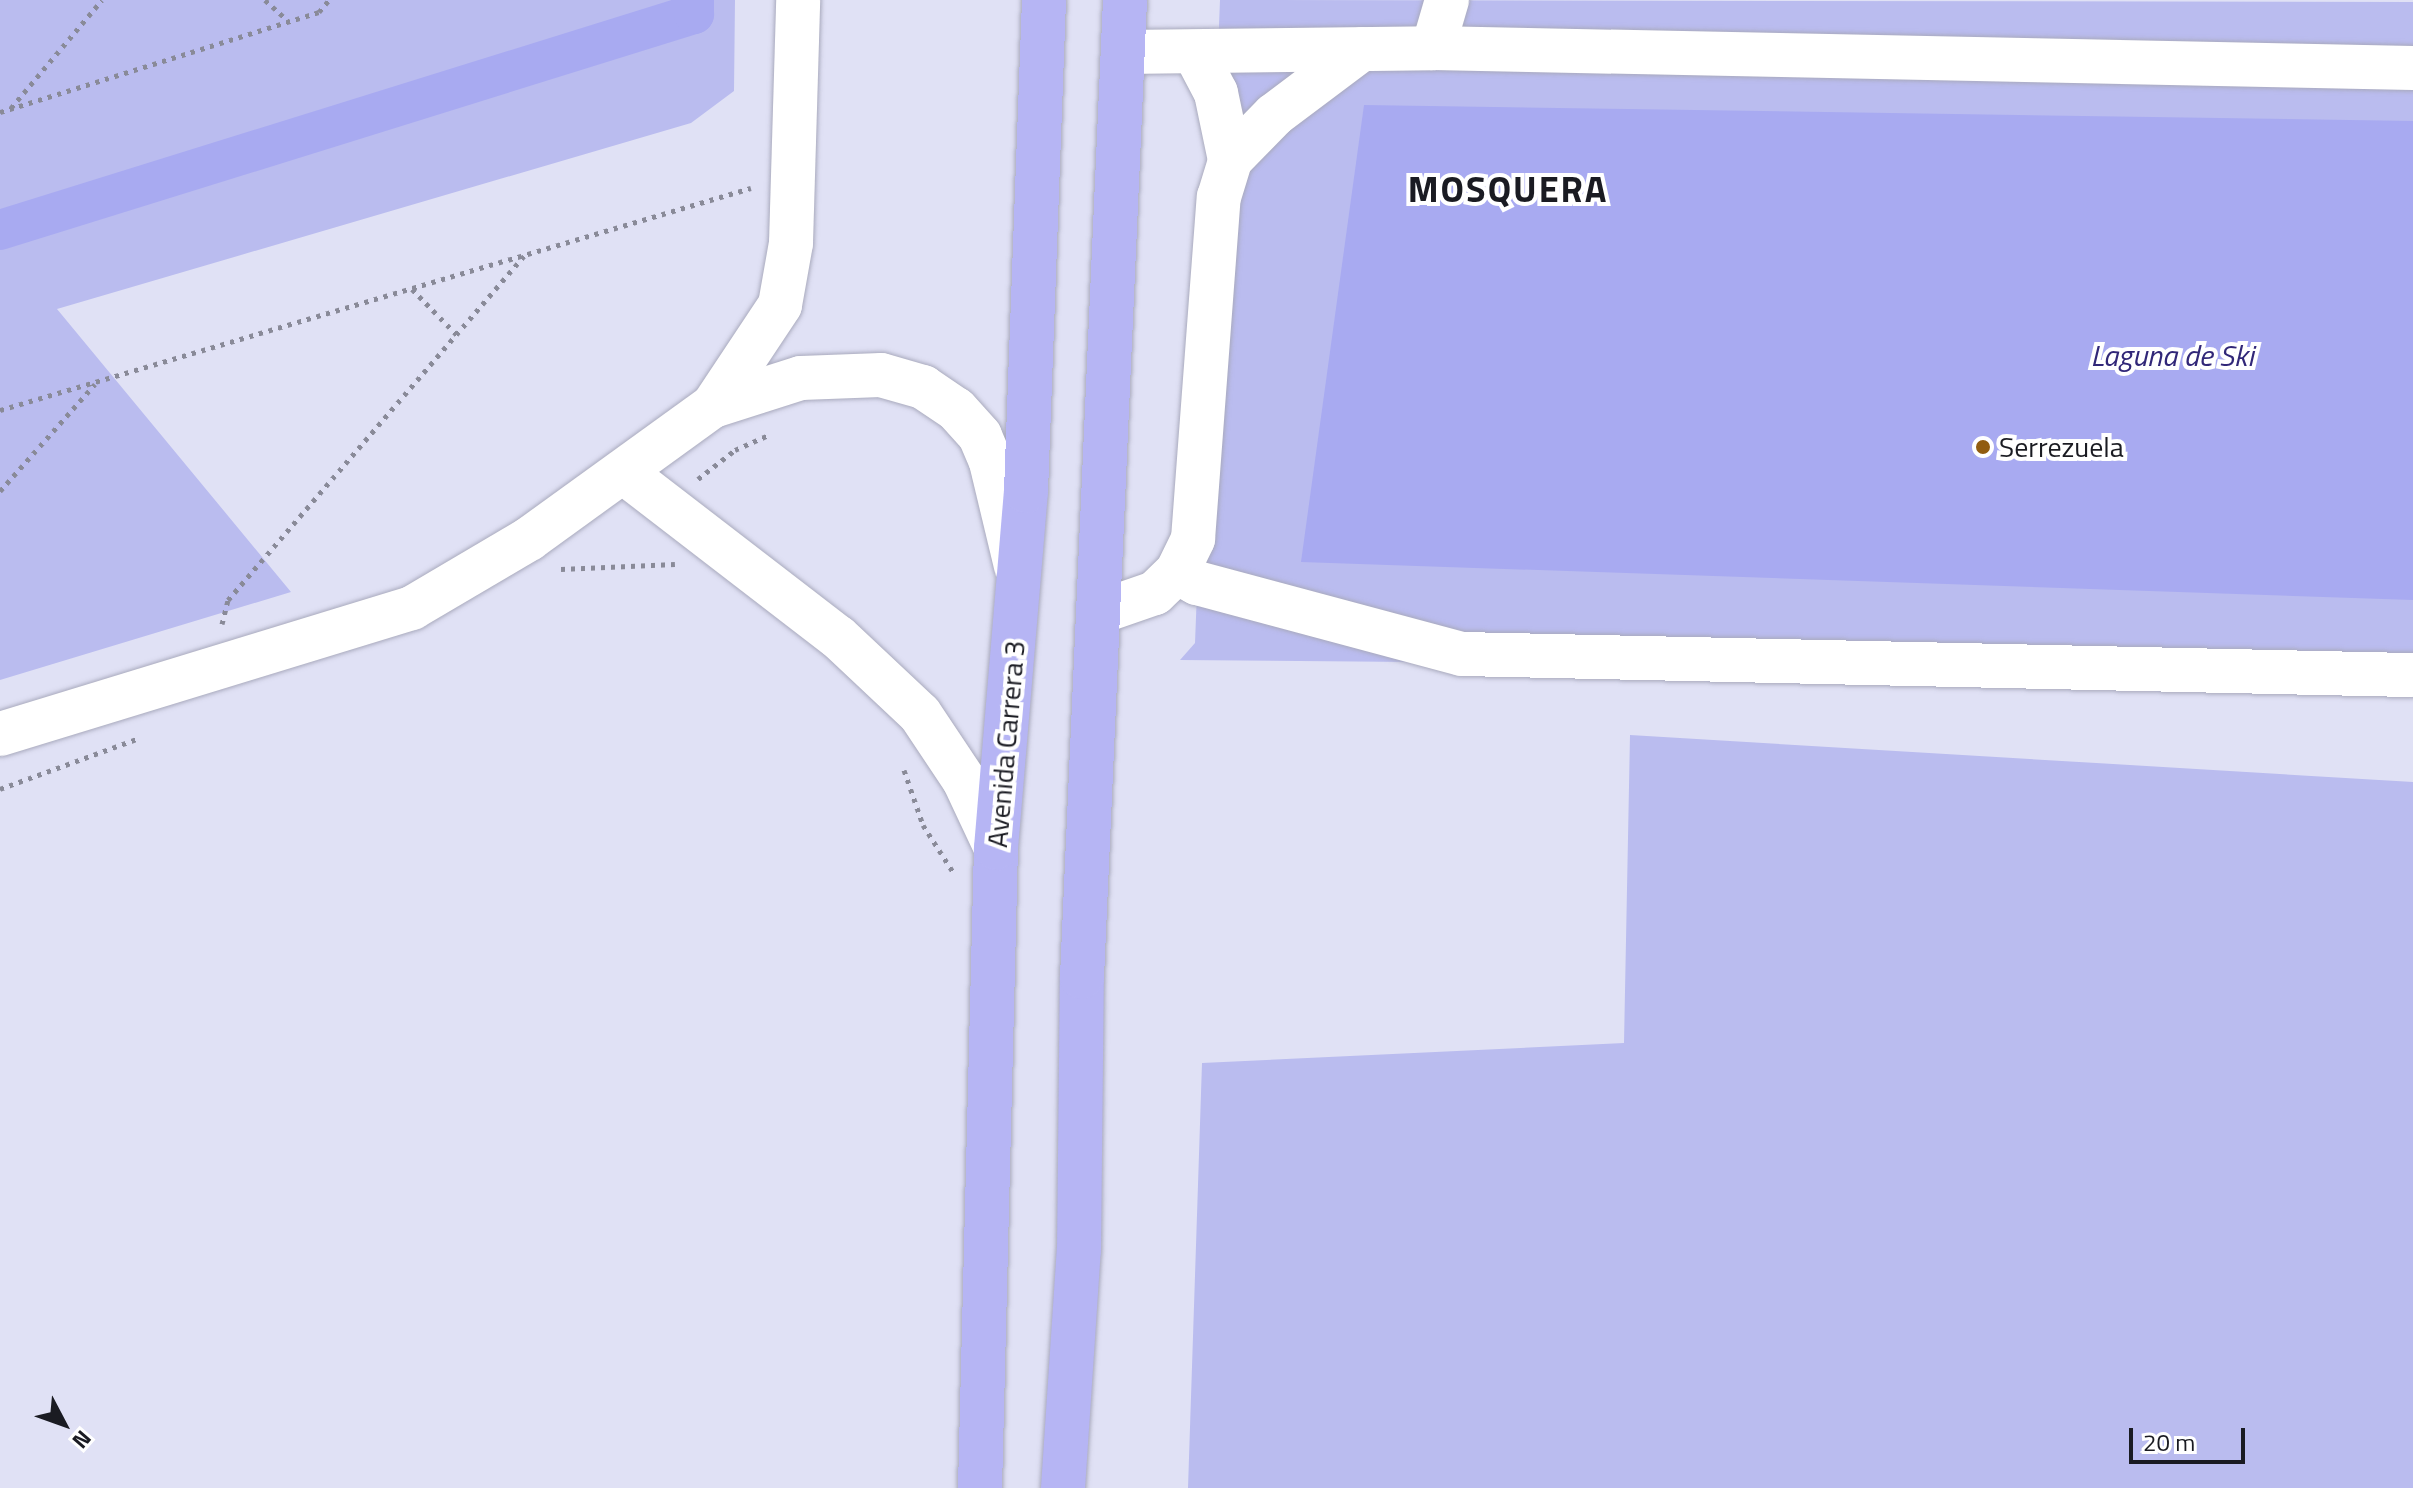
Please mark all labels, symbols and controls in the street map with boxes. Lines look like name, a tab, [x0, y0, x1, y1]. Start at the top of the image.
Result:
district label: MOSQUERA	[1408, 167, 1608, 211]
water label: Laguna de Ski	[2090, 337, 2254, 373]
place label: Serrezuela	[1999, 430, 2124, 464]
marker: Serrezuela	[1974, 438, 1992, 456]
street label: Avenida Carrera 3	[980, 639, 1032, 849]
north arrow	[24, 1384, 104, 1464]
scale bar	[2133, 1412, 2249, 1462]
text: N	[64, 1423, 100, 1457]
text: 20 m	[2143, 1424, 2195, 1460]

